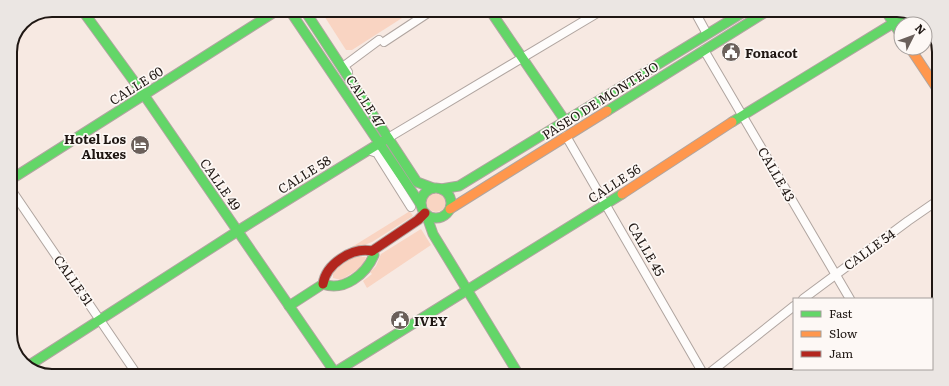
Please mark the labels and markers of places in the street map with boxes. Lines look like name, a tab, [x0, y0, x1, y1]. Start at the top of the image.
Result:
public building icon: Fonacot	[720, 41, 742, 63]
place label: Fonacot	[745, 43, 798, 62]
place label: Hotel Los Aluxes	[64, 129, 127, 163]
hotel icon: Hotel Los Aluxes	[129, 134, 151, 156]
public building icon: IVEY	[389, 309, 411, 331]
place label: IVEY	[414, 311, 448, 330]

